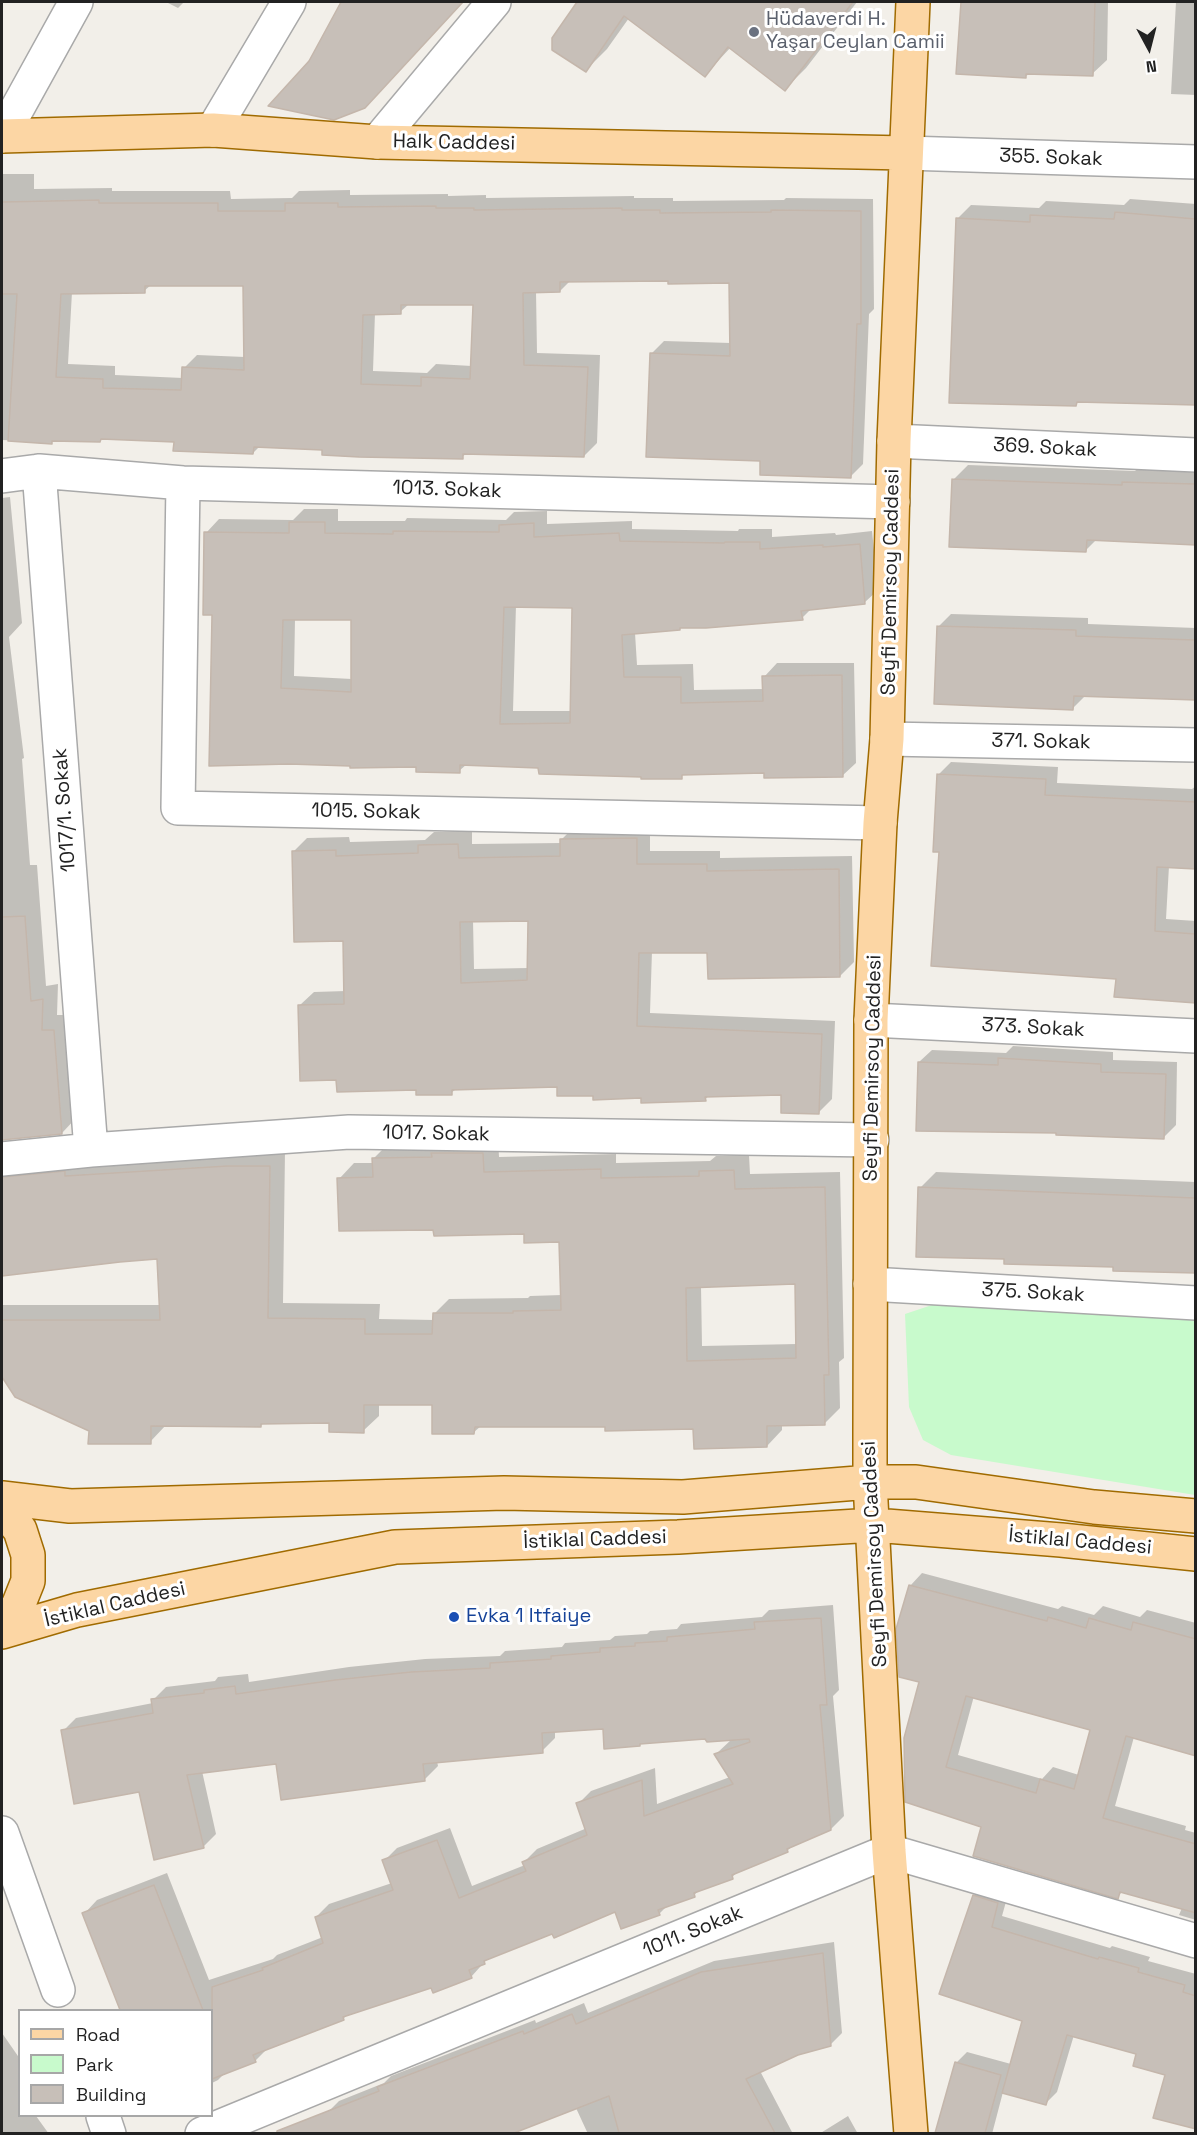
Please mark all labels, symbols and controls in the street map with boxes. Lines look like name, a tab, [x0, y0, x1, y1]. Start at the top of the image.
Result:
place label: Hüdaverdi H. Yaşar Ceylan Camii	[766, 8, 945, 55]
north arrow	[1119, 18, 1179, 78]
marker: Hüdaverdi H. Yaşar Ceylan Camii	[747, 25, 761, 39]
text: N	[1145, 55, 1158, 77]
street label: Halk Caddesi	[393, 130, 515, 156]
street label: 355. Sokak	[999, 144, 1103, 172]
street label: 369. Sokak	[992, 433, 1098, 463]
street label: Seyfi Demirsoy Caddesi	[877, 468, 905, 696]
street label: 1013. Sokak	[392, 476, 502, 504]
street label: 371. Sokak	[991, 729, 1091, 755]
street label: 1017/1. Sokak	[49, 747, 81, 873]
street label: 1015. Sokak	[311, 799, 421, 825]
street label: Seyfi Demirsoy Caddesi	[859, 954, 887, 1182]
street label: 373. Sokak	[981, 1013, 1085, 1043]
street label: 1017. Sokak	[382, 1121, 490, 1147]
street label: 375. Sokak	[981, 1278, 1085, 1308]
street label: Seyfi Demirsoy Caddesi	[857, 1440, 893, 1668]
street label: İstiklal Caddesi	[1007, 1524, 1153, 1560]
street label: İstiklal Caddesi	[523, 1526, 667, 1554]
street label: İstiklal Caddesi	[42, 1577, 188, 1633]
place label: Evka 1 Itfaiye	[466, 1605, 591, 1629]
marker: Evka 1 Itfaiye	[447, 1610, 461, 1624]
street label: 1011. Sokak	[640, 1901, 746, 1963]
legend	[18, 2009, 213, 2117]
text: Road	[76, 2023, 120, 2046]
text: Park	[76, 2053, 113, 2076]
text: Building	[76, 2083, 146, 2106]

